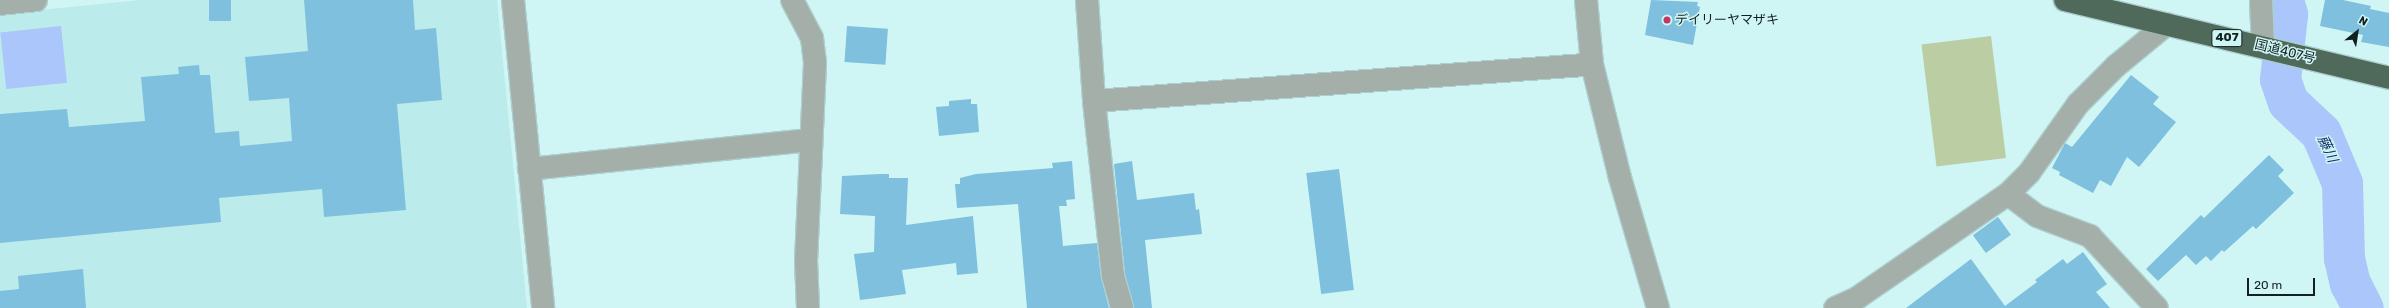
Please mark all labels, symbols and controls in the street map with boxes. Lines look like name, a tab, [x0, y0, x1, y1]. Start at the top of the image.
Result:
place label: デイリーヤマザキ	[1675, 12, 1779, 28]
north arrow	[2337, 12, 2377, 52]
text: N	[2357, 14, 2370, 29]
marker: デイリーヤマザキ	[1662, 15, 1672, 25]
road number: 407	[2211, 28, 2243, 48]
street label: 国道407号	[2253, 37, 2317, 67]
water label: 藤川	[2313, 133, 2341, 165]
scale bar	[2249, 270, 2317, 296]
text: 20 m	[2254, 278, 2282, 292]

